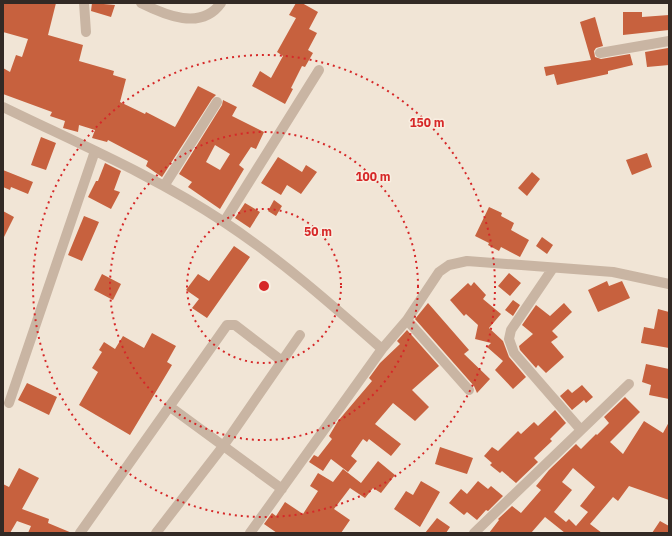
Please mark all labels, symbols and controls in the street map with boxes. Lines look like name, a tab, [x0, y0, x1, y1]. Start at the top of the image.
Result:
text: 150 m	[409, 115, 445, 130]
text: 100 m	[355, 169, 391, 184]
text: 50 m	[304, 224, 332, 239]
centre of rings	[257, 279, 271, 293]

